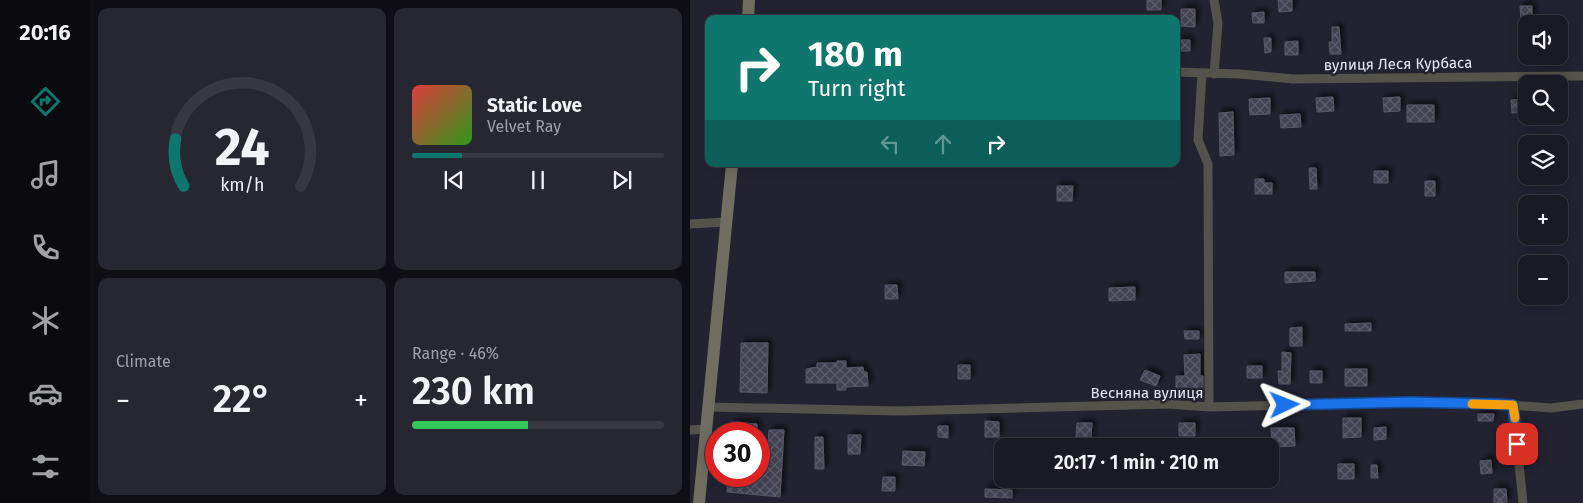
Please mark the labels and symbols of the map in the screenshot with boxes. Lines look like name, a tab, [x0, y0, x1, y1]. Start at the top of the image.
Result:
street label: вулиця Леся Курбаса	[1324, 54, 1472, 74]
position arrow	[1258, 378, 1310, 430]
street label: Весняна вулиця	[1091, 384, 1203, 402]
speed limit sign: 30	[705, 422, 770, 487]
pin	[1496, 423, 1538, 465]

